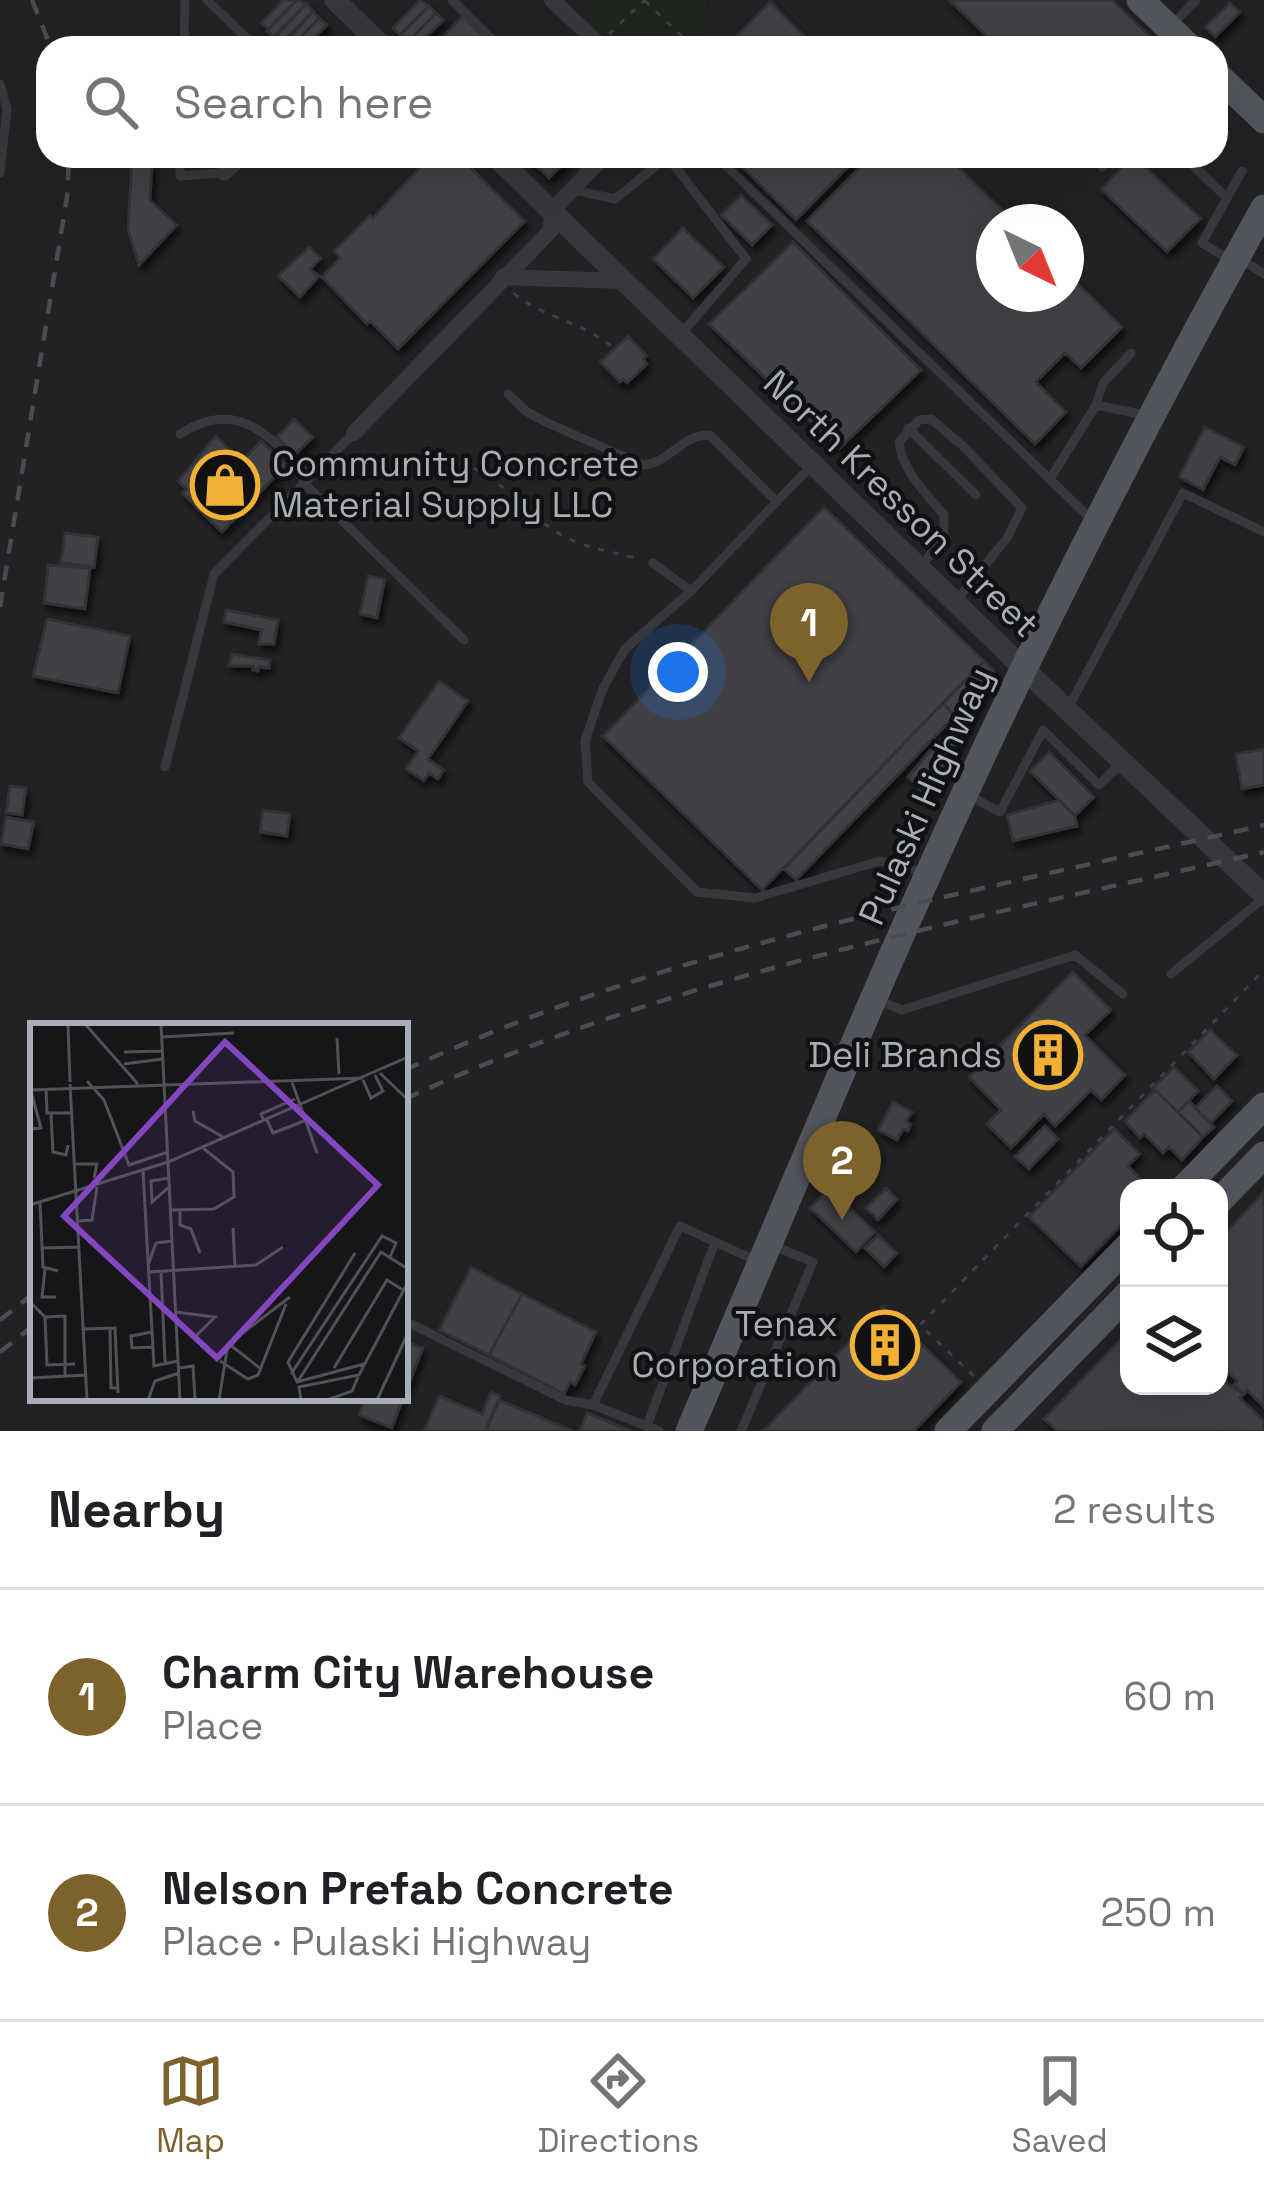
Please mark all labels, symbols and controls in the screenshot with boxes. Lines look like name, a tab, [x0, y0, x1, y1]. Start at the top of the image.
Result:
search box	[36, 36, 1228, 168]
icon: search	[78, 69, 144, 135]
text: Search here	[174, 74, 433, 131]
north arrow	[976, 204, 1084, 312]
street label: North Kresson Street	[754, 361, 1048, 647]
place label: Community Concrete Material Supply LLC	[272, 441, 639, 528]
shop icon: Community Concrete Material Supply LLC	[190, 450, 260, 520]
pin: 1	[770, 583, 848, 682]
your location	[648, 642, 708, 702]
street label: Pulaski Highway	[849, 660, 1003, 932]
building icon: Deli Brands	[1013, 1020, 1083, 1090]
inset map	[30, 1023, 408, 1401]
place label: Deli Brands	[808, 1032, 1002, 1078]
pin: 2	[803, 1121, 881, 1220]
map controls	[1120, 1179, 1228, 1395]
button: locate	[1120, 1179, 1228, 1287]
button: layers	[1120, 1287, 1228, 1395]
place label: Tenax Corporation	[631, 1301, 838, 1388]
building icon: Tenax Corporation	[850, 1310, 920, 1380]
text: Nearby	[48, 1477, 225, 1542]
text: 2 results	[1053, 1485, 1216, 1534]
text: Charm City Warehouse	[162, 1644, 654, 1701]
text: 1	[78, 1672, 96, 1721]
text: 60 m	[1124, 1672, 1216, 1721]
text: Place	[162, 1701, 263, 1750]
text: Nelson Prefab Concrete	[162, 1860, 674, 1917]
text: 2	[75, 1888, 99, 1937]
text: 250 m	[1101, 1888, 1216, 1937]
text: Place · Pulaski Highway	[162, 1917, 591, 1966]
tab: Map	[156, 2048, 225, 2162]
tab: Directions	[537, 2048, 699, 2162]
tab: Saved	[1012, 2048, 1108, 2162]

